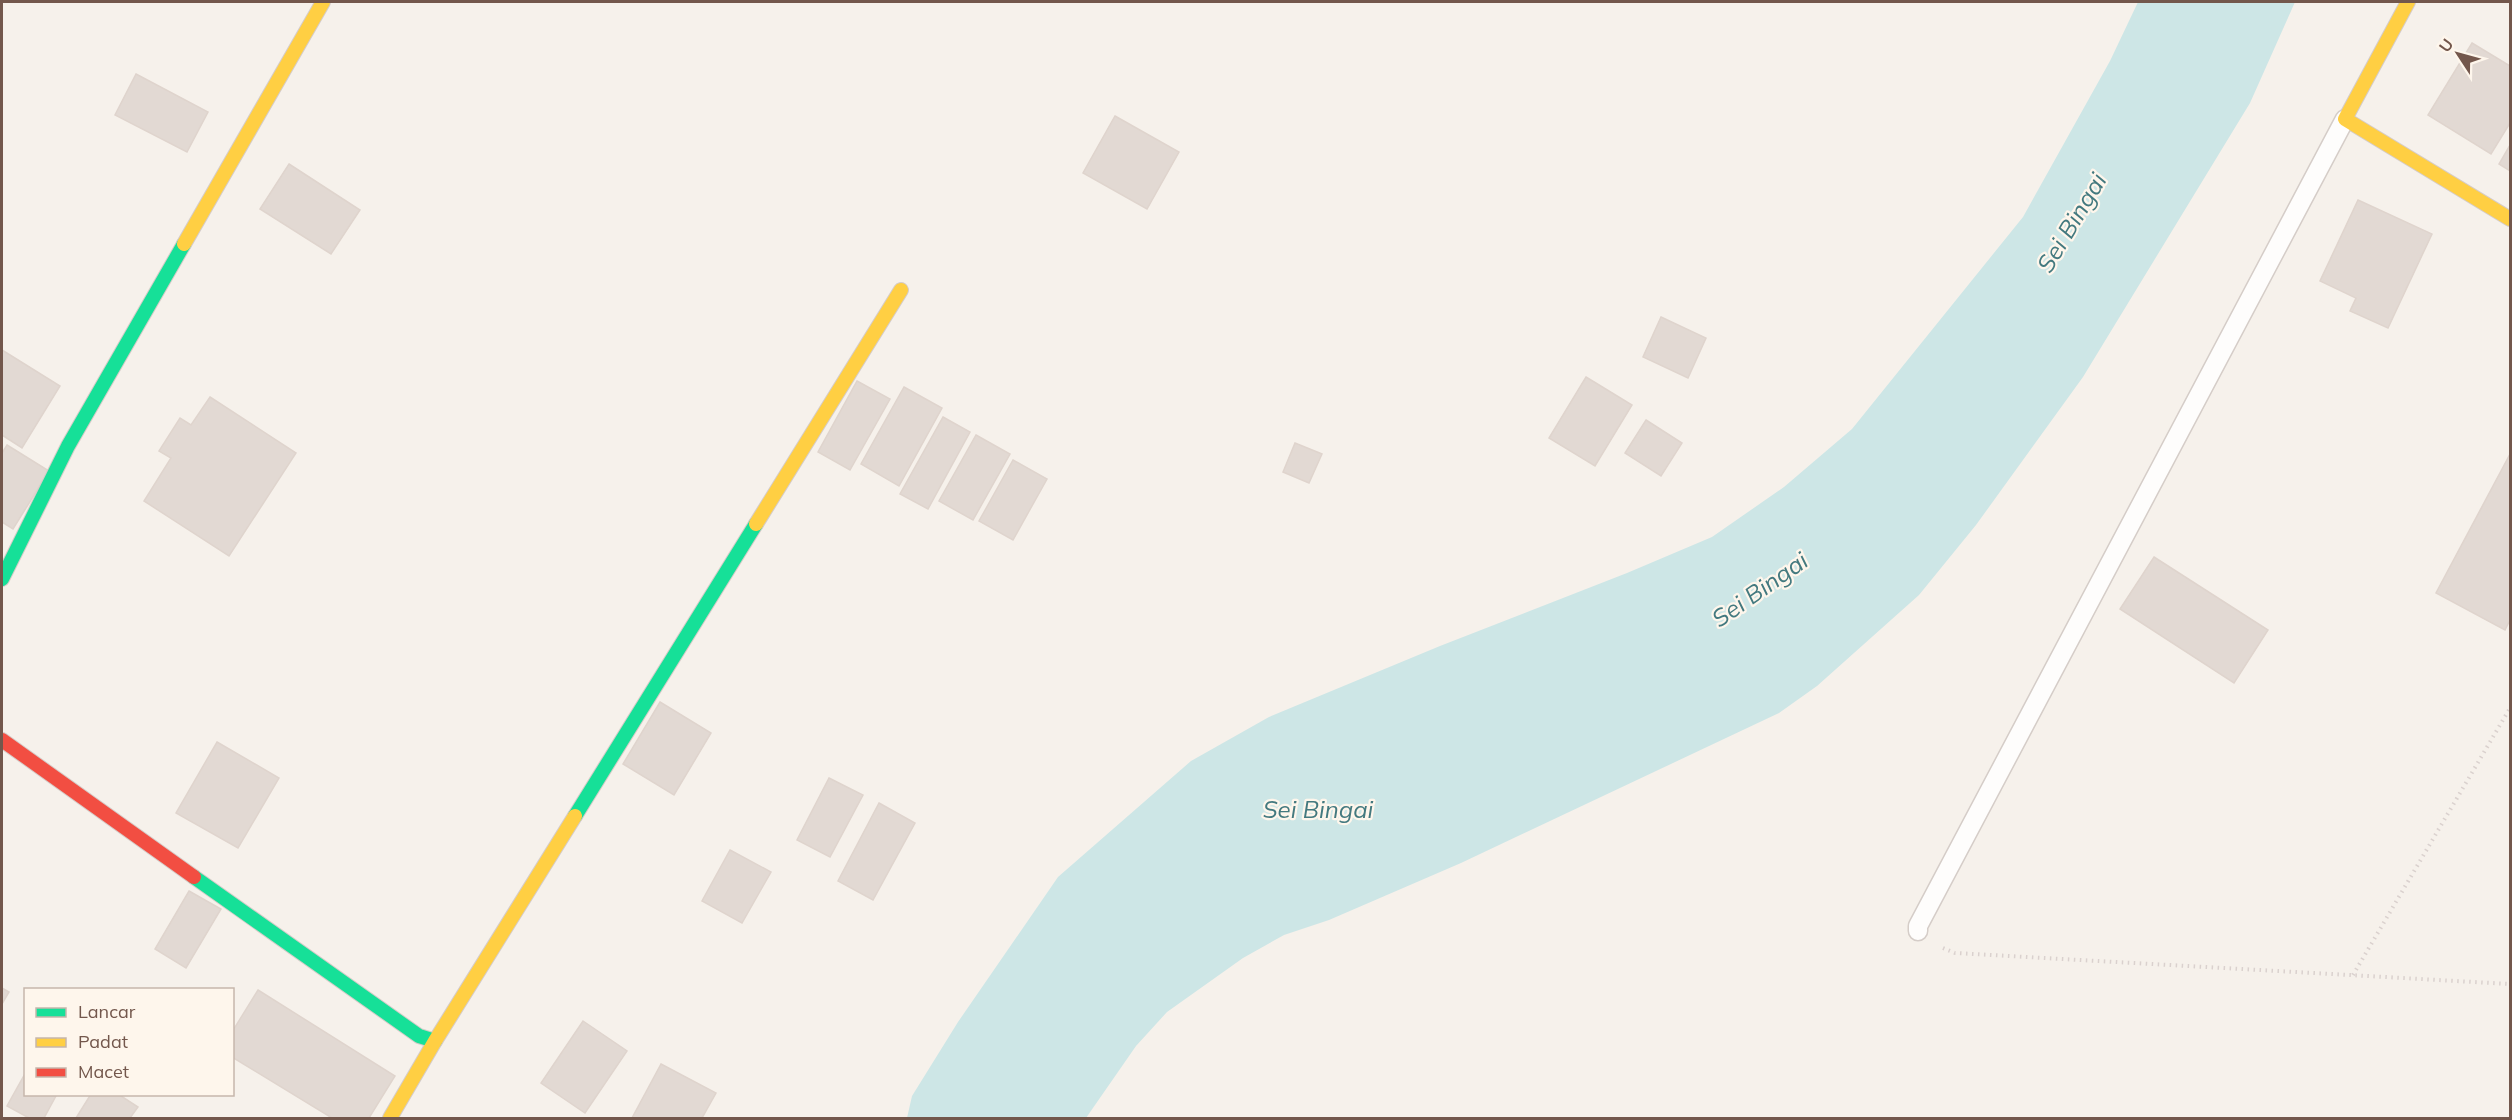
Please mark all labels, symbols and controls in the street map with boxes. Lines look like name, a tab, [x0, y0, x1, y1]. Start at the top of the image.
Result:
north arrow	[2428, 24, 2488, 84]
text: U	[2434, 35, 2457, 56]
water label: Sei Bingai	[2030, 167, 2113, 278]
water label: Sei Bingai	[1705, 545, 1814, 633]
water label: Sei Bingai	[1263, 794, 1374, 824]
legend	[24, 988, 234, 1096]
text: Lancar	[78, 1000, 136, 1023]
text: Padat	[78, 1030, 128, 1053]
text: Macet	[78, 1060, 129, 1083]

